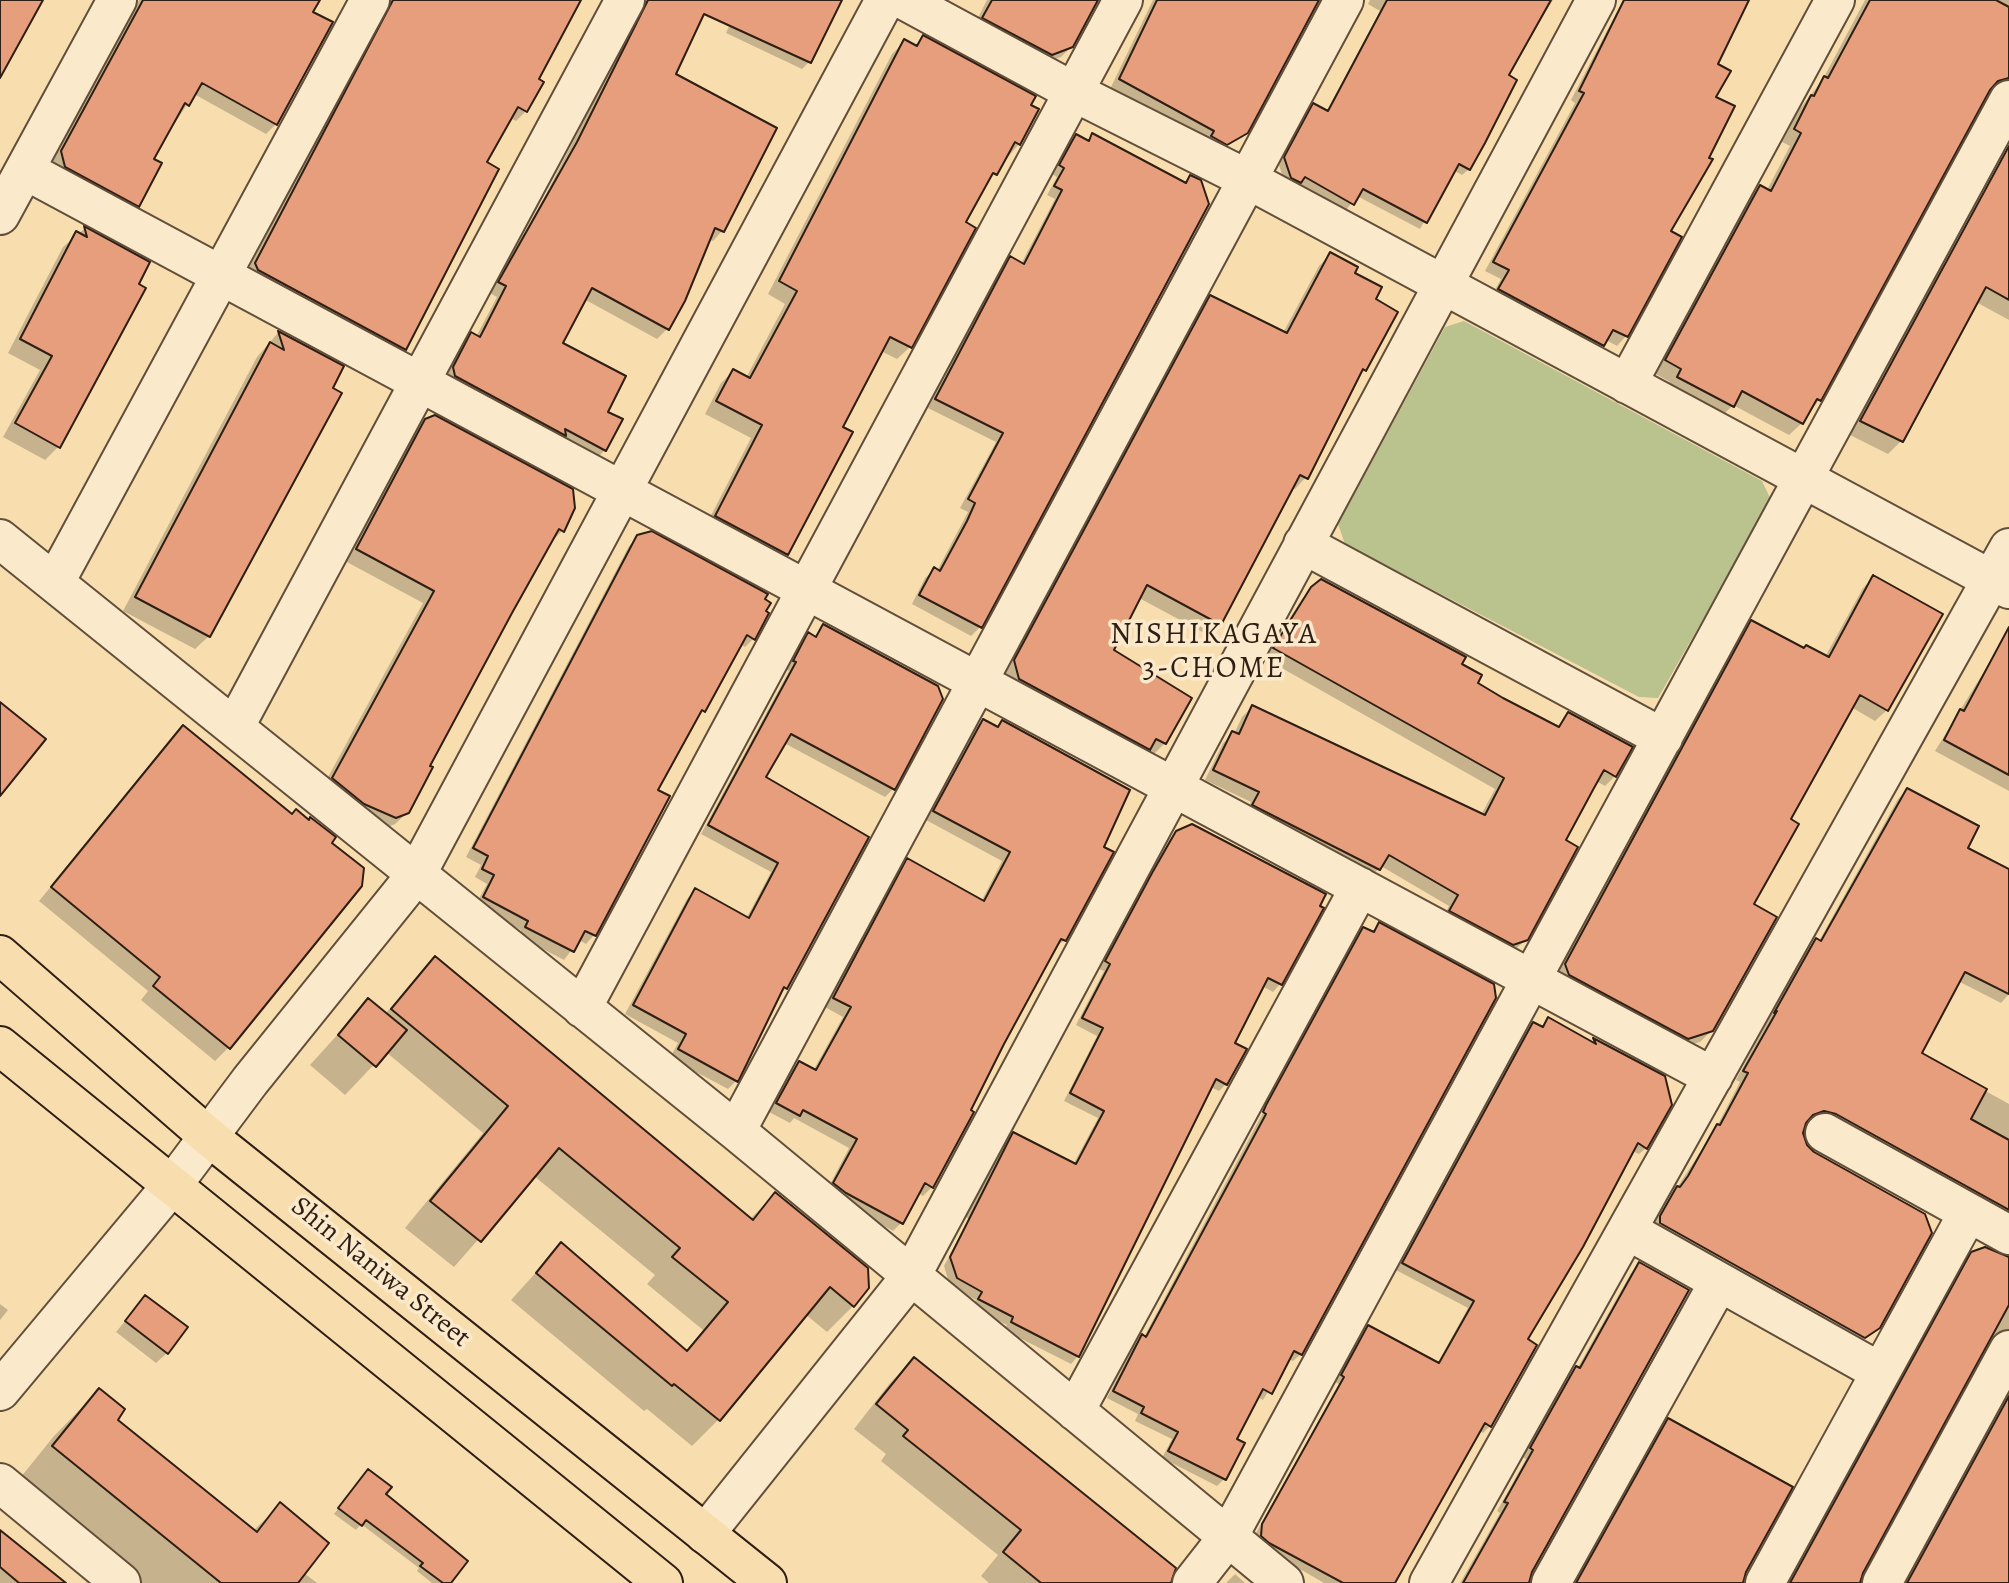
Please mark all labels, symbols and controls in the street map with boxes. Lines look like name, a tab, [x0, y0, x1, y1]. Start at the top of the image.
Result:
district label: NISHIKAGAYA 3-CHOME	[1111, 618, 1317, 688]
street label: Shin Naniwa Street	[284, 1190, 476, 1356]

